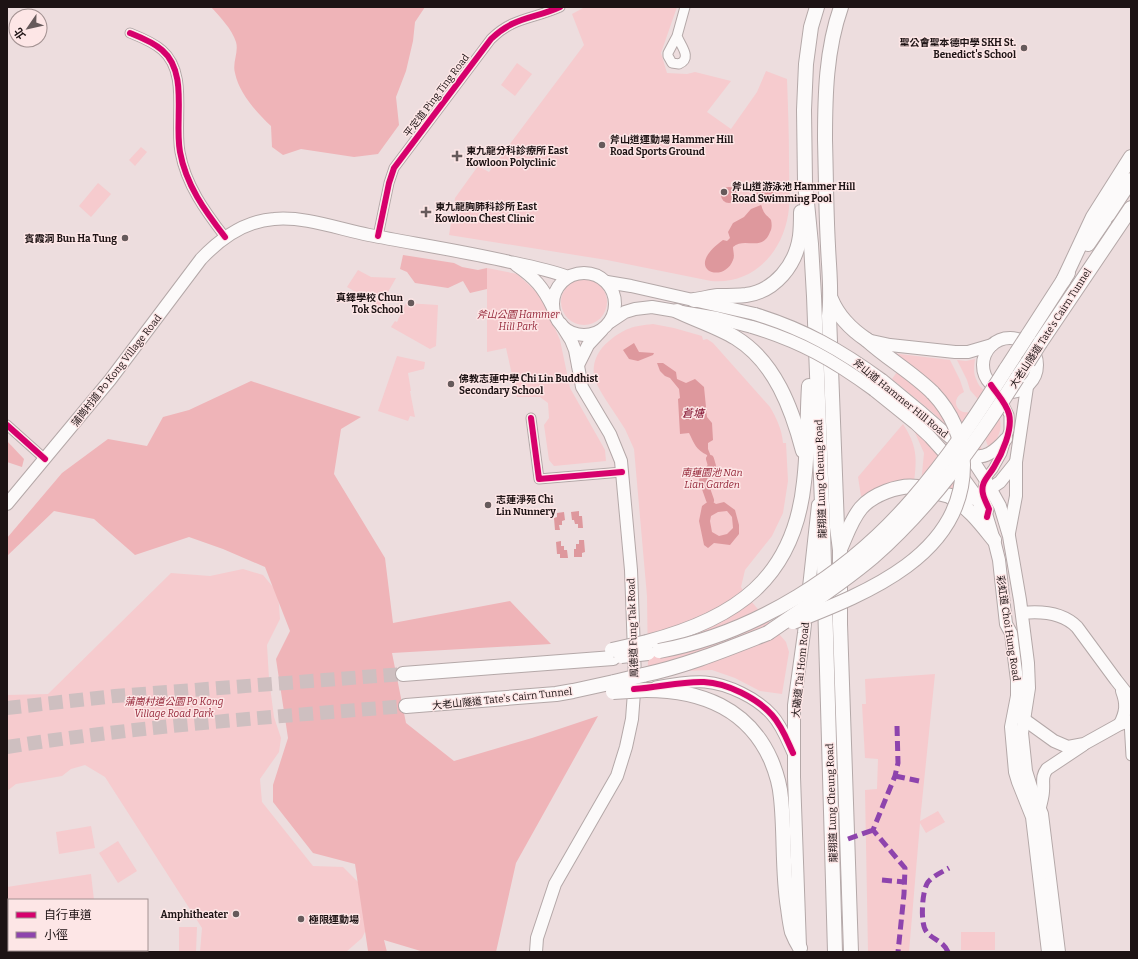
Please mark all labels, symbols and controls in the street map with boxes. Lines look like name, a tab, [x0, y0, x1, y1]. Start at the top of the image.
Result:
north arrow	[8, 8, 48, 48]
text: 北	[12, 25, 29, 42]
place label: 聖公會聖本德中學 SKH St. Benedict's School	[899, 37, 1016, 61]
marker: 聖公會聖本德中學 SKH St. Benedict's School	[1019, 43, 1029, 53]
street label: 平定道 Ping Ting Road	[402, 52, 472, 139]
place label: 斧山道運動場 Hammer Hill Road Sports Ground	[610, 134, 733, 158]
marker: 斧山道運動場 Hammer Hill Road Sports Ground	[597, 140, 607, 150]
place label: 東九龍分科診療所 East Kowloon Polyclinic	[466, 145, 568, 169]
marker: 東九龍分科診療所 East Kowloon Polyclinic	[451, 150, 463, 162]
place label: 斧山道游泳池 Hammer Hill Road Swimming Pool	[732, 181, 855, 205]
marker: 斧山道游泳池 Hammer Hill Road Swimming Pool	[719, 187, 729, 197]
place label: 東九龍胸肺科診所 East Kowloon Chest Clinic	[435, 201, 537, 225]
marker: 東九龍胸肺科診所 East Kowloon Chest Clinic	[420, 206, 432, 218]
place label: 賓霞洞 Bun Ha Tung	[25, 233, 117, 245]
marker: 賓霞洞 Bun Ha Tung	[120, 233, 130, 243]
street label: 大老山隧道 Tate's Cairn Tunnel	[1008, 266, 1094, 391]
place label: 真鐸學校 Chun Tok School	[336, 292, 404, 316]
marker: 真鐸學校 Chun Tok School	[406, 298, 416, 308]
park label: 斧山公園 Hammer Hill Park	[477, 309, 560, 333]
street label: 蒲崗村道 Po Kong Village Road	[69, 312, 164, 429]
street label: 斧山道 Hammer Hill Road	[851, 357, 950, 441]
place label: 佛教志蓮中學 Chi Lin Buddhist Secondary School	[458, 373, 598, 397]
marker: 佛教志蓮中學 Chi Lin Buddhist Secondary School	[446, 379, 456, 389]
water label: 蒼塘	[682, 407, 706, 420]
street label: 龍翔道 Lung Cheung Road	[813, 419, 829, 539]
park label: 南蓮園池 Nan Lian Garden	[681, 467, 743, 491]
place label: 志蓮淨苑 Chi Lin Nunnery	[496, 494, 556, 518]
marker: 志蓮淨苑 Chi Lin Nunnery	[483, 500, 493, 510]
street label: 彩虹道 Choi Hung Road	[994, 575, 1022, 682]
street label: 鳳德道 Fung Tak Road	[625, 578, 641, 678]
street label: 大磡道 Tai Hom Road	[790, 622, 812, 719]
street label: 大老山隧道 Tate's Cairn Tunnel	[432, 686, 573, 712]
park label: 蒲崗村道公園 Po Kong Village Road Park	[124, 696, 224, 720]
street label: 龍翔道 Lung Cheung Road	[824, 743, 840, 863]
legend	[8, 899, 148, 951]
text: 自行車道	[44, 908, 92, 922]
place label: Amphitheater	[161, 909, 228, 921]
marker: Amphitheater	[231, 909, 241, 919]
marker: 極限運動場	[296, 914, 306, 924]
place label: 極限運動場	[308, 914, 359, 926]
text: 小徑	[44, 928, 68, 942]

